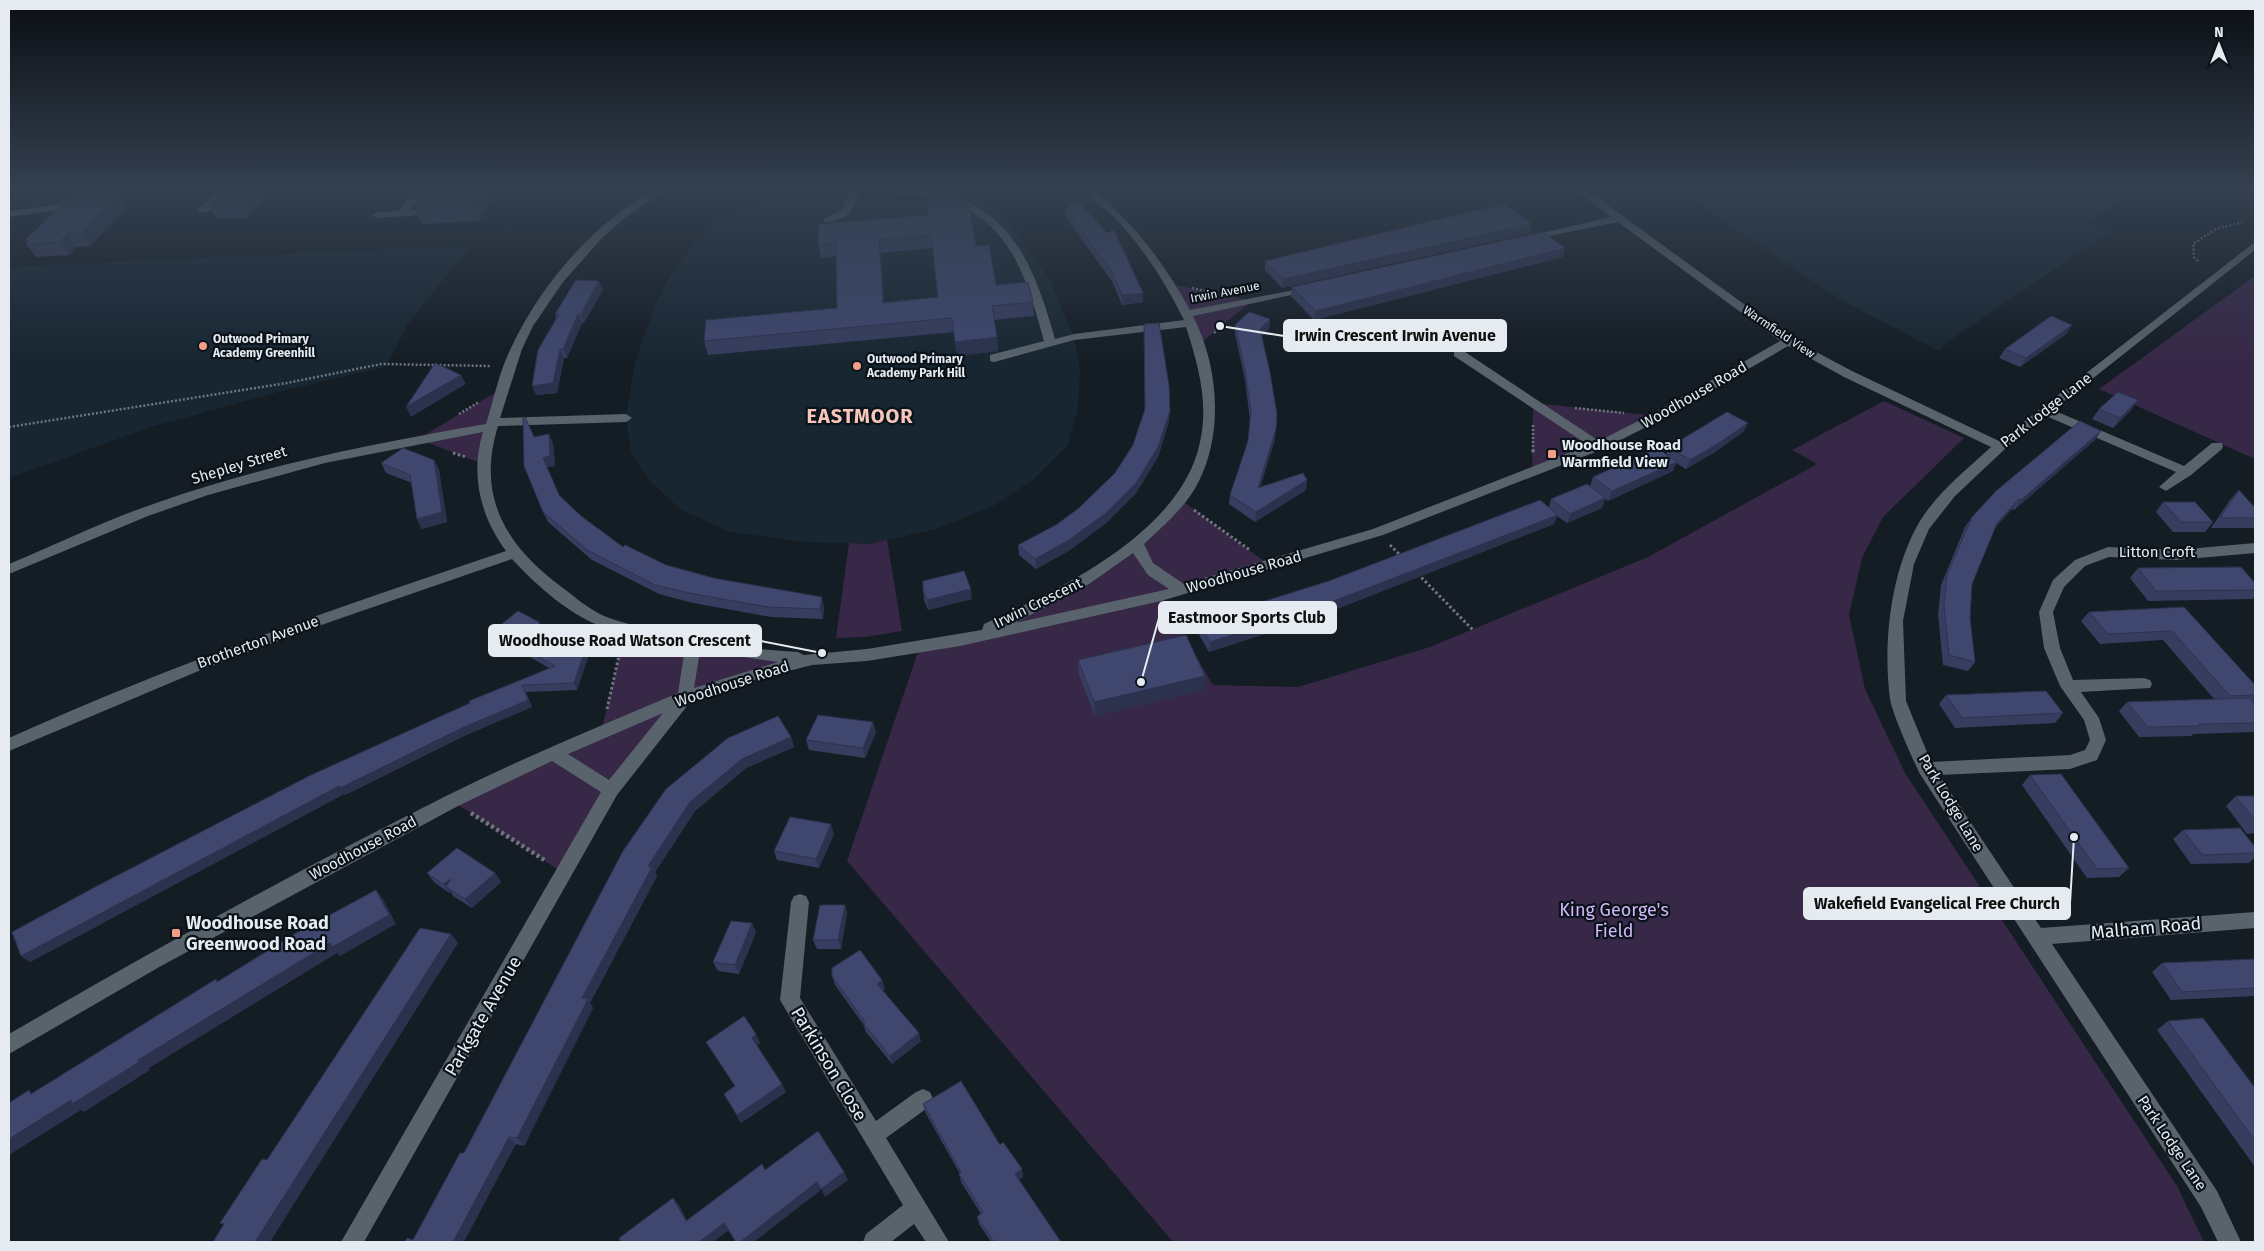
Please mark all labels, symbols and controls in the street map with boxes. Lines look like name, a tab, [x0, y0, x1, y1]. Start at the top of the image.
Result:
north arrow	[2194, 20, 2244, 70]
text: N	[2214, 24, 2224, 41]
street label: Irwin Avenue	[1189, 278, 1261, 306]
street label: Warmfield View	[1740, 303, 1818, 361]
callout: Irwin Crescent Irwin Avenue	[1284, 320, 1506, 351]
text: Irwin Crescent Irwin Avenue	[1294, 326, 1496, 345]
place label: Outwood Primary Academy Greenhill	[212, 332, 315, 360]
marker: Outwood Primary Academy Greenhill	[197, 340, 209, 352]
place label: Outwood Primary Academy Park Hill	[866, 352, 966, 380]
street label: Woodhouse Road	[1638, 358, 1750, 432]
marker: Outwood Primary Academy Park Hill	[851, 360, 863, 372]
street label: Park Lodge Lane	[1997, 369, 2095, 451]
district label: EASTMOOR	[806, 404, 914, 428]
place label: Woodhouse Road Warmfield View	[1562, 436, 1681, 471]
street label: Shepley Street	[189, 442, 289, 488]
marker: Woodhouse Road Warmfield View	[1546, 448, 1558, 460]
street label: Litton Croft	[2119, 543, 2196, 561]
street label: Woodhouse Road	[1184, 547, 1304, 597]
street label: Irwin Crescent	[991, 574, 1086, 632]
callout: Eastmoor Sports Club	[1159, 602, 1336, 633]
text: Eastmoor Sports Club	[1168, 608, 1326, 627]
street label: Brotherton Avenue	[195, 612, 321, 672]
callout: Woodhouse Road Watson Crescent	[489, 625, 761, 656]
text: Woodhouse Road Watson Crescent	[499, 631, 752, 650]
street label: Woodhouse Road	[673, 657, 791, 711]
street label: Park Lodge Lane	[1915, 751, 1987, 855]
street label: Woodhouse Road	[306, 812, 420, 884]
callout: Wakefield Evangelical Free Church	[1804, 888, 2070, 919]
text: Wakefield Evangelical Free Church	[1814, 894, 2060, 913]
park label: King George's Field	[1559, 899, 1669, 942]
place label: Woodhouse Road Greenwood Road	[186, 912, 329, 955]
street label: Malham Road	[2090, 912, 2202, 944]
marker: Woodhouse Road Greenwood Road	[170, 927, 182, 939]
street label: Parkgate Avenue	[440, 952, 526, 1080]
street label: Parkinson Close	[786, 1003, 872, 1125]
street label: Park Lodge Lane	[2134, 1092, 2210, 1194]

